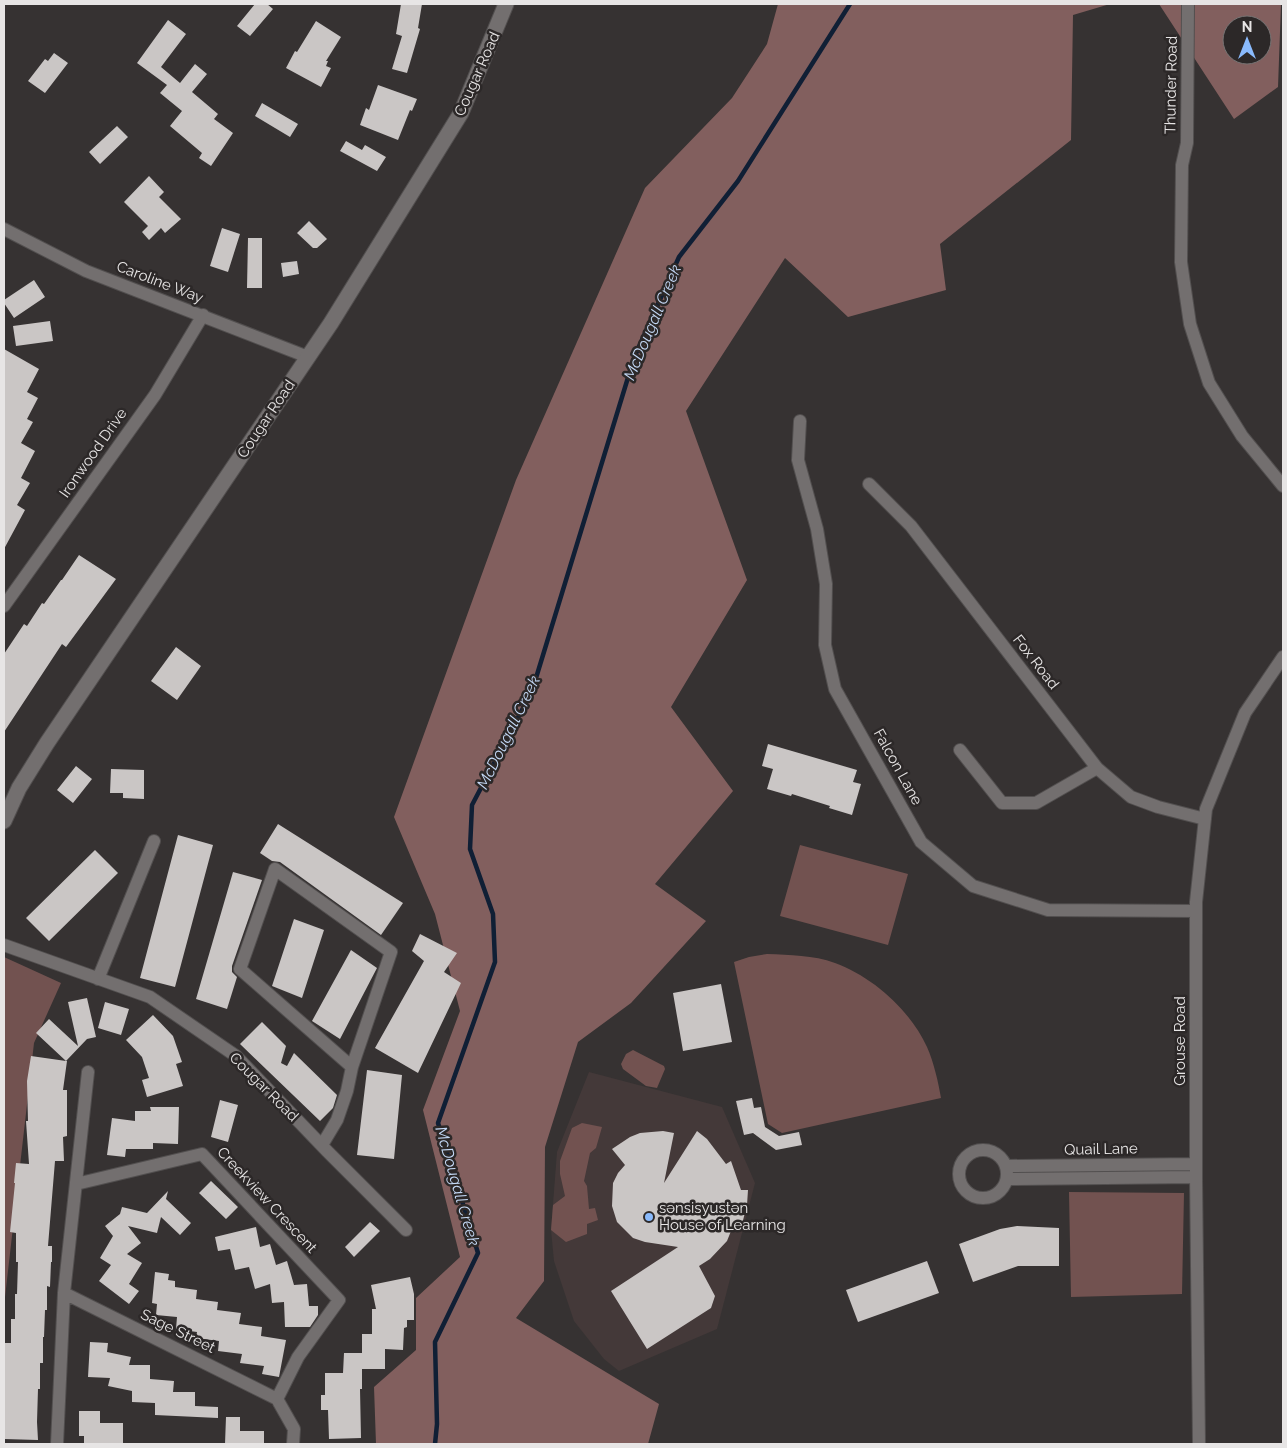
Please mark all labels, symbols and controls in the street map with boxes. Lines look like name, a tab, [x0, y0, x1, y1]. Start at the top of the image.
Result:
north arrow	[1222, 15, 1272, 65]
text: N	[1242, 19, 1252, 35]
street label: Cougar Road	[450, 29, 504, 119]
street label: Thunder Road	[1161, 36, 1181, 134]
street label: Caroline Way	[114, 257, 206, 307]
water label: McDougall Creek	[620, 261, 685, 383]
street label: Cougar Road	[233, 377, 299, 461]
street label: Ironwood Drive	[56, 405, 131, 501]
street label: Fox Road	[1009, 631, 1063, 693]
water label: McDougall Creek	[473, 672, 544, 792]
street label: Falcon Lane	[870, 726, 926, 808]
street label: Grouse Road	[1171, 996, 1189, 1086]
street label: Cougar Road	[226, 1049, 302, 1125]
water label: McDougall Creek	[431, 1124, 484, 1249]
street label: Quail Lane	[1064, 1139, 1138, 1159]
street label: Creekview Crescent	[213, 1143, 321, 1257]
place label: sənsisyustən House of Learning	[659, 1199, 786, 1234]
marker: sənsisyustən House of Learning	[643, 1211, 655, 1223]
street label: Sage Street	[138, 1305, 218, 1357]

